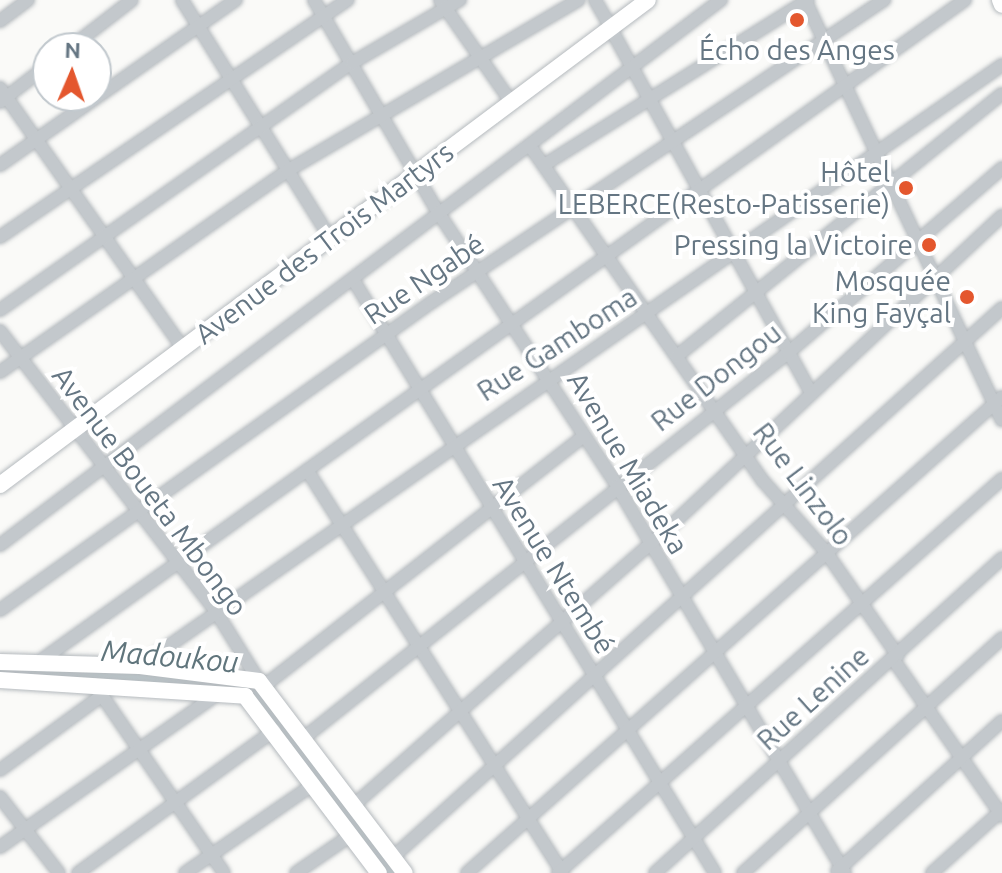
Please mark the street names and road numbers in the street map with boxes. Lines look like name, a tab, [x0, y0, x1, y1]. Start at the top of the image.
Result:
street label: Avenue des Trois Martyrs	[188, 135, 460, 351]
street label: Rue Ngabé	[358, 227, 490, 331]
street label: Rue Gamboma	[471, 280, 643, 408]
street label: Rue Dongou	[644, 316, 788, 438]
street label: Avenue Boueta Mbongo	[45, 360, 255, 622]
street label: Avenue Miadeka	[560, 366, 696, 560]
street label: Rue Linzolo	[746, 416, 860, 552]
street label: Avenue Ntembé	[486, 470, 622, 660]
street label: Rue Lenine	[750, 639, 876, 757]

